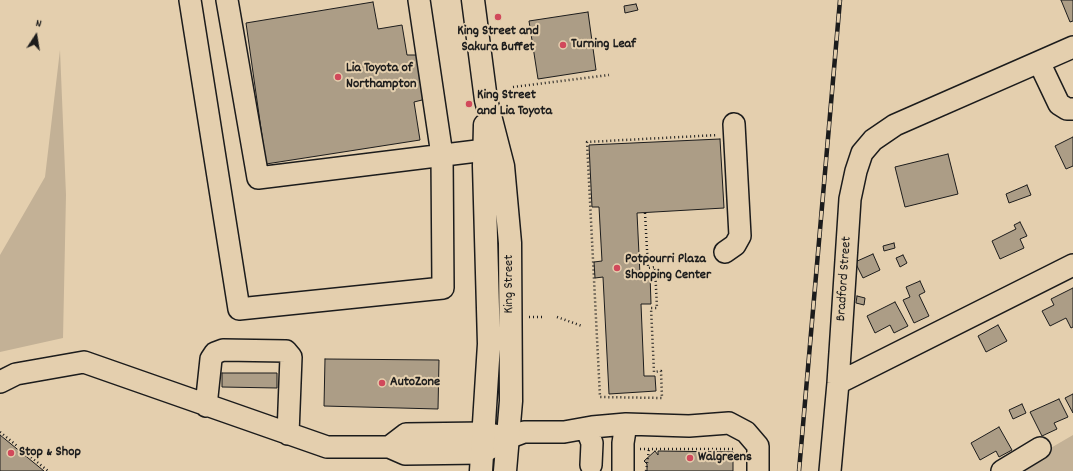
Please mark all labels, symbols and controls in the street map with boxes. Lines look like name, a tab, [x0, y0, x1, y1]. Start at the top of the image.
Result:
marker: King Street and Sakura Buffet	[493, 12, 503, 22]
north arrow	[16, 16, 56, 56]
text: N	[34, 16, 43, 33]
place label: King Street and Sakura Buffet	[457, 24, 539, 56]
place label: Turning Leaf	[571, 37, 636, 53]
marker: Turning Leaf	[558, 40, 568, 50]
place label: Lia Toyota of Northampton	[346, 61, 416, 94]
marker: Lia Toyota of Northampton	[333, 72, 343, 82]
place label: King Street and Lia Toyota	[477, 88, 552, 120]
marker: King Street and Lia Toyota	[464, 99, 474, 109]
street label: Bradford Street	[834, 236, 856, 322]
place label: Potpourri Plaza Shopping Center	[625, 252, 711, 284]
street label: King Street	[502, 255, 518, 313]
marker: Potpourri Plaza Shopping Center	[612, 263, 622, 273]
place label: AutoZone	[390, 375, 440, 391]
marker: AutoZone	[377, 378, 387, 388]
place label: Stop & Shop	[19, 445, 81, 461]
marker: Stop & Shop	[6, 448, 16, 458]
place label: Walgreens	[698, 450, 752, 466]
marker: Walgreens	[685, 453, 695, 463]

